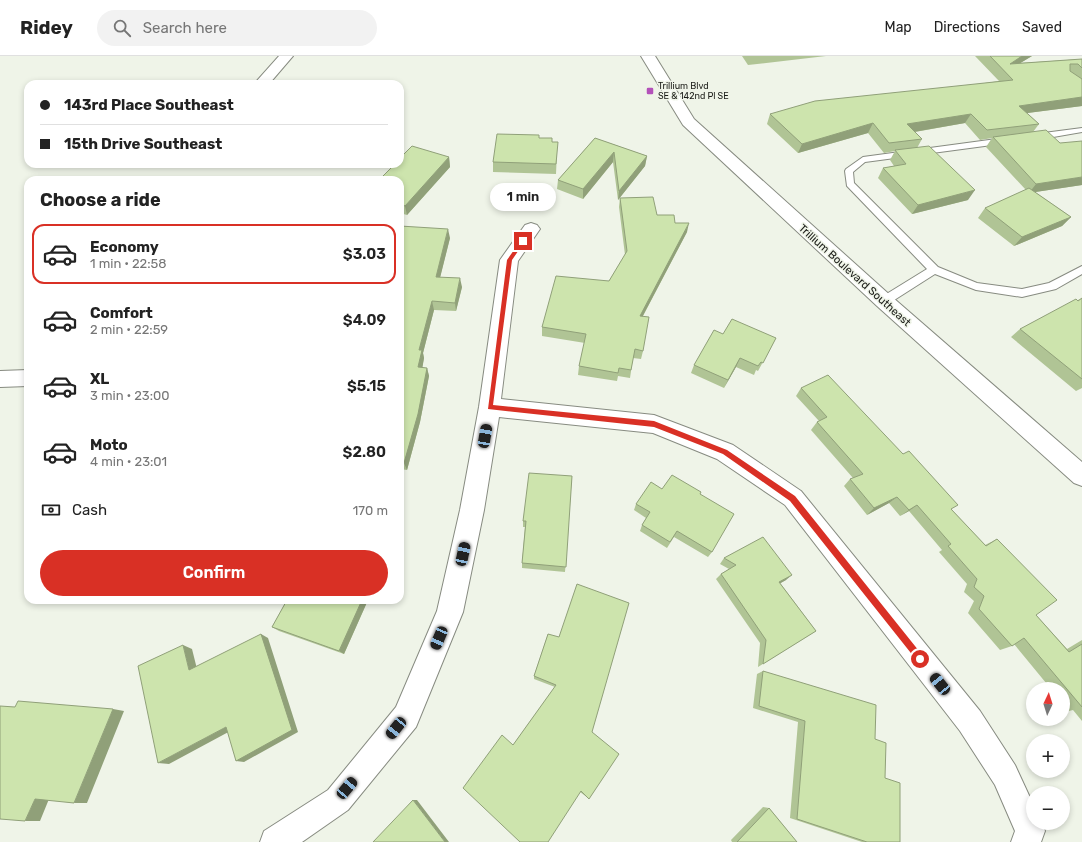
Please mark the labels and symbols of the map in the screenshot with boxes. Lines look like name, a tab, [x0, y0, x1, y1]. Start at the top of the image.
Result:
place label: Trillium Blvd SE & 142nd Pl SE	[658, 81, 729, 101]
marker: Trillium Blvd SE & 142nd Pl SE	[645, 86, 655, 96]
callout: 1 min	[490, 183, 556, 211]
street label: Trillium Boulevard Southeast	[796, 222, 914, 330]
route end	[514, 232, 532, 250]
car	[477, 423, 493, 449]
car	[455, 541, 471, 567]
car	[429, 625, 449, 651]
route start	[911, 650, 929, 668]
car	[928, 671, 952, 697]
north arrow	[1026, 682, 1070, 726]
car	[384, 715, 408, 741]
car	[335, 775, 359, 801]

